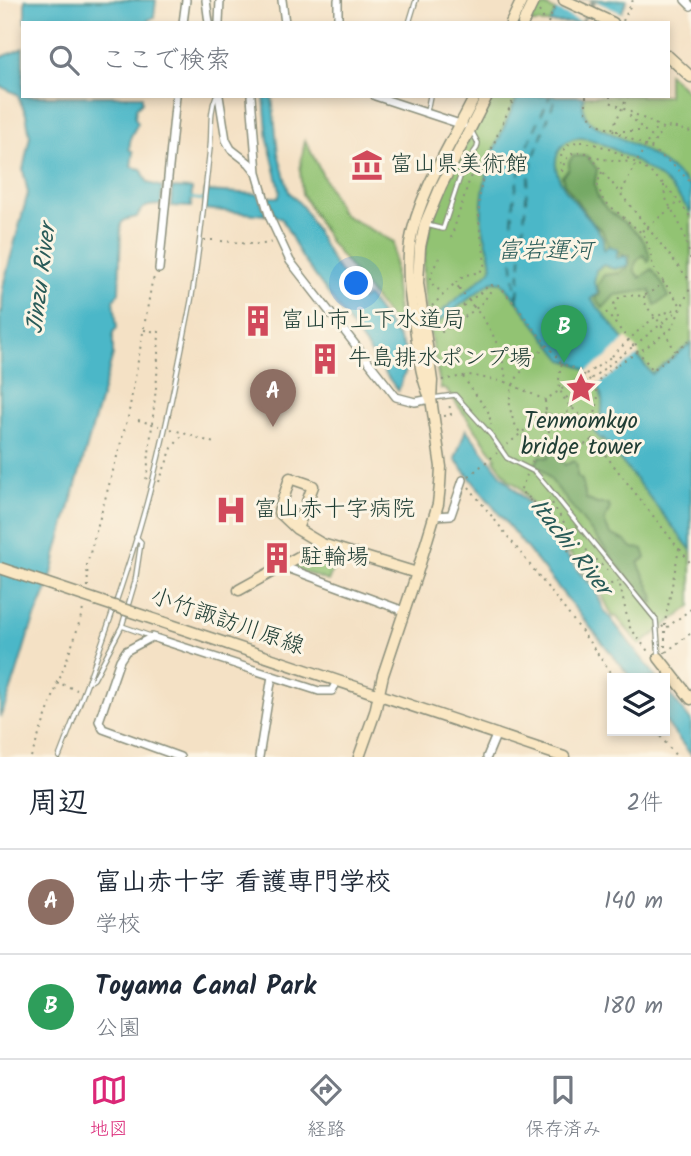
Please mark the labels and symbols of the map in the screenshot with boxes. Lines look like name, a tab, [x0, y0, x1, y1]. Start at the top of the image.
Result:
place label: 富山県美術館	[390, 147, 528, 183]
museum icon: 富山県美術館	[350, 148, 384, 182]
water label: Jinzu River	[16, 217, 69, 336]
water label: 富岩運河	[497, 232, 596, 271]
your location	[339, 266, 373, 300]
place label: 富山市上下水道局	[281, 303, 465, 339]
building icon: 富山市上下水道局	[241, 304, 275, 338]
pin: B	[541, 305, 587, 363]
place label: 牛島排水ポンプ場	[348, 341, 532, 377]
building icon: 牛島排水ポンプ場	[308, 342, 342, 376]
pin: A	[250, 369, 296, 427]
place icon: Tenmomkyo bridge tower	[564, 371, 598, 405]
place label: Tenmomkyo bridge tower	[521, 404, 642, 466]
water label: Itachi River	[519, 489, 624, 608]
place label: 富山赤十字病院	[254, 492, 415, 528]
hospital icon: 富山赤十字病院	[214, 493, 248, 527]
place label: 駐輪場	[300, 540, 369, 576]
building icon: 駐輪場	[260, 541, 294, 575]
street label: 小竹諏訪川原線	[145, 579, 309, 665]

